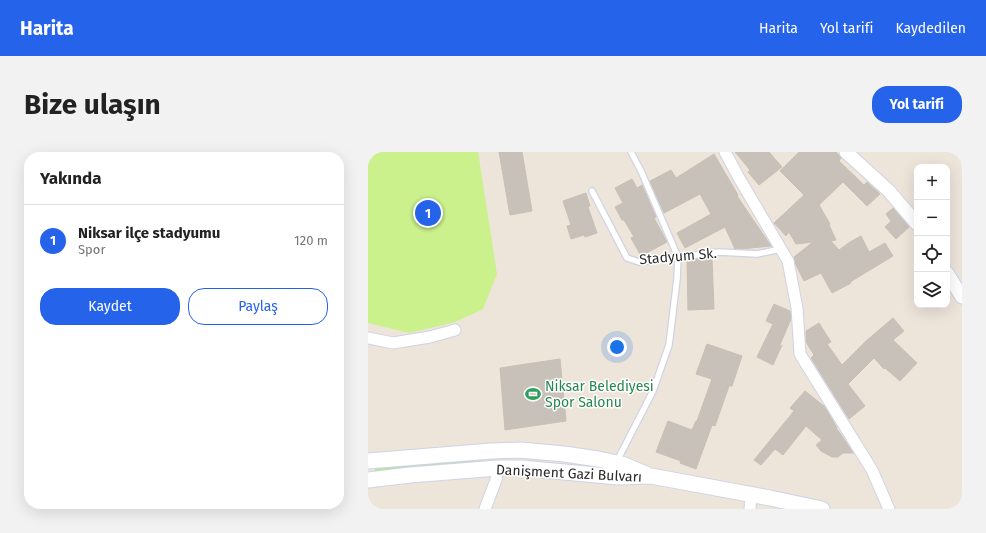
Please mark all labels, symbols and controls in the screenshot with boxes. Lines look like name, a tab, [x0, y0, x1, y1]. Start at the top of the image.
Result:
text: Harita	[20, 17, 74, 40]
text: Harita	[759, 20, 798, 37]
text: Yol tarifi	[820, 20, 873, 37]
text: Kaydedilen	[895, 20, 966, 37]
button: Yol tarifi	[872, 86, 962, 123]
text: Bize ulaşın	[24, 88, 161, 121]
map controls	[914, 164, 950, 308]
button: +	[914, 164, 950, 200]
text: Yakında	[40, 168, 101, 189]
pin: 1	[415, 198, 441, 228]
button: −	[914, 200, 950, 236]
text: Niksar ilçe stadyumu	[78, 224, 220, 242]
text: 1	[50, 233, 56, 248]
text: 120 m	[294, 233, 328, 248]
button: locate	[914, 236, 950, 272]
text: Spor	[78, 242, 105, 257]
street label: Stadyum Sk.	[639, 245, 717, 268]
button: layers	[914, 272, 950, 308]
button: Kaydet	[40, 288, 180, 325]
button: Paylaş	[188, 288, 328, 325]
your location	[607, 337, 627, 357]
place label: Niksar Belediyesi Spor Salonu	[545, 378, 654, 411]
sports icon: Niksar Belediyesi Spor Salonu	[524, 385, 542, 403]
street label: Danişment Gazi Bulvarı	[495, 461, 642, 486]

